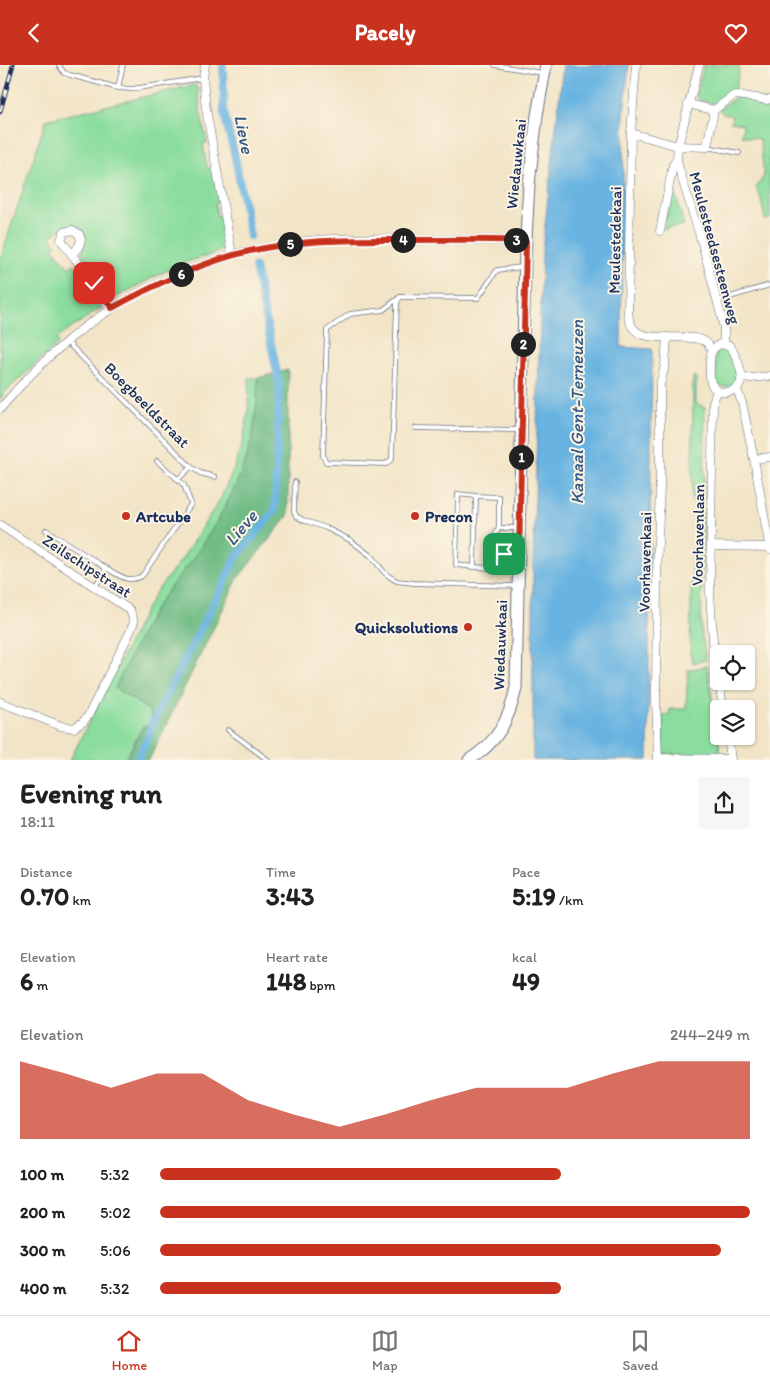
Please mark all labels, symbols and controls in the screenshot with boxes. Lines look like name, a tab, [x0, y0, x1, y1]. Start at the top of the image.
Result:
icon: back	[20, 19, 48, 47]
text: Pacely	[355, 19, 415, 46]
icon: heart	[722, 19, 750, 47]
water label: Lieve	[229, 113, 259, 157]
street label: Wiedauwkaai	[502, 118, 530, 210]
street label: Meulesteedsesteenweg	[686, 170, 745, 327]
street label: Meulestedekaai	[605, 186, 625, 294]
pin: 4	[390, 227, 416, 253]
pin: 3	[504, 227, 528, 253]
pin: 5	[278, 231, 302, 257]
text: 4	[399, 232, 408, 249]
text: 3	[513, 232, 520, 249]
text: 5	[287, 236, 294, 253]
pin: 6	[168, 261, 194, 287]
pin	[73, 262, 115, 304]
text: 6	[178, 266, 185, 283]
icon: check	[80, 269, 108, 297]
water label: Kanaal Gent-Terneuzen	[566, 319, 588, 504]
pin: 2	[510, 331, 536, 357]
text: 2	[520, 336, 527, 353]
street label: Boegbeeldstraat	[100, 358, 194, 452]
pin: 1	[508, 445, 534, 469]
text: 1	[518, 449, 525, 466]
street label: Voorhavenlaan	[688, 484, 708, 586]
water label: Lieve	[220, 505, 263, 550]
place label: Artcube	[135, 507, 191, 526]
place label: Precon	[425, 507, 474, 526]
marker: Artcube	[120, 510, 132, 522]
marker: Precon	[409, 510, 421, 522]
street label: Voorhavenkaai	[635, 512, 655, 612]
street label: Zeilschipstraat	[39, 530, 135, 602]
pin	[483, 533, 525, 575]
icon: arrive	[490, 540, 518, 568]
street label: Wiedauwkaai	[489, 599, 511, 691]
place label: Quicksolutions	[355, 618, 458, 637]
marker: Quicksolutions	[462, 621, 474, 633]
map controls	[710, 645, 755, 745]
button: locate	[710, 645, 755, 690]
button: layers	[710, 700, 755, 745]
text: Evening run	[20, 776, 162, 810]
button: share	[698, 777, 750, 829]
text: 18:11	[20, 812, 55, 831]
text: Distance	[20, 864, 72, 881]
text: Time	[266, 864, 296, 881]
text: Pace	[512, 864, 540, 881]
text: 0.70	[20, 881, 69, 911]
text: 3:43	[266, 881, 314, 911]
text: 5:19	[512, 881, 556, 911]
text: km	[69, 892, 91, 909]
text: /km	[556, 892, 584, 909]
text: Elevation	[20, 949, 76, 966]
text: Heart rate	[266, 949, 328, 966]
text: kcal	[512, 949, 537, 966]
text: 6	[20, 966, 33, 996]
text: 148	[266, 966, 306, 996]
text: 49	[512, 966, 540, 996]
text: m	[33, 977, 48, 994]
text: bpm	[306, 977, 335, 994]
text: Elevation	[20, 1025, 84, 1044]
text: 244–249 m	[670, 1025, 750, 1044]
text: 100 m	[20, 1165, 64, 1184]
text: 5:32	[100, 1165, 129, 1184]
text: 200 m	[20, 1203, 65, 1222]
text: 5:02	[100, 1203, 131, 1222]
text: 300 m	[20, 1241, 66, 1260]
text: 5:06	[100, 1241, 131, 1260]
text: 400 m	[20, 1279, 66, 1298]
text: 5:32	[100, 1279, 129, 1298]
tab: Home	[112, 1327, 147, 1374]
tab: Map	[371, 1327, 399, 1374]
tab: Saved	[622, 1327, 658, 1374]

